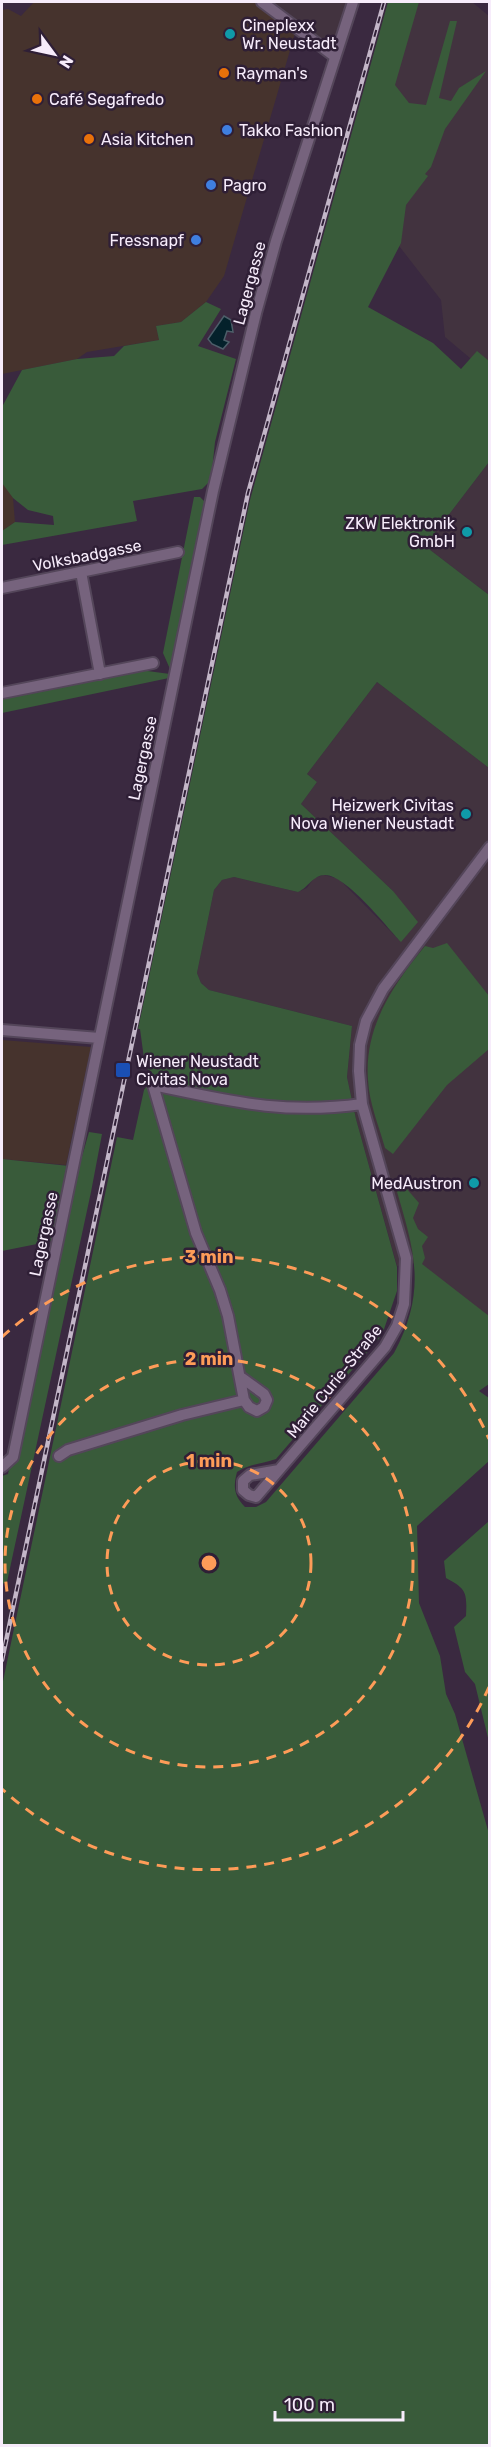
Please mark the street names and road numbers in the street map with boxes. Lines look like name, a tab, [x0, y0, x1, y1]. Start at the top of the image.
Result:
street label: Lagergasse	[229, 239, 270, 327]
street label: Volksbadgasse	[31, 536, 143, 575]
street label: Lagergasse	[124, 714, 161, 802]
street label: Lagergasse	[25, 1190, 62, 1278]
street label: Marie Curie-Straße	[283, 1321, 386, 1442]

